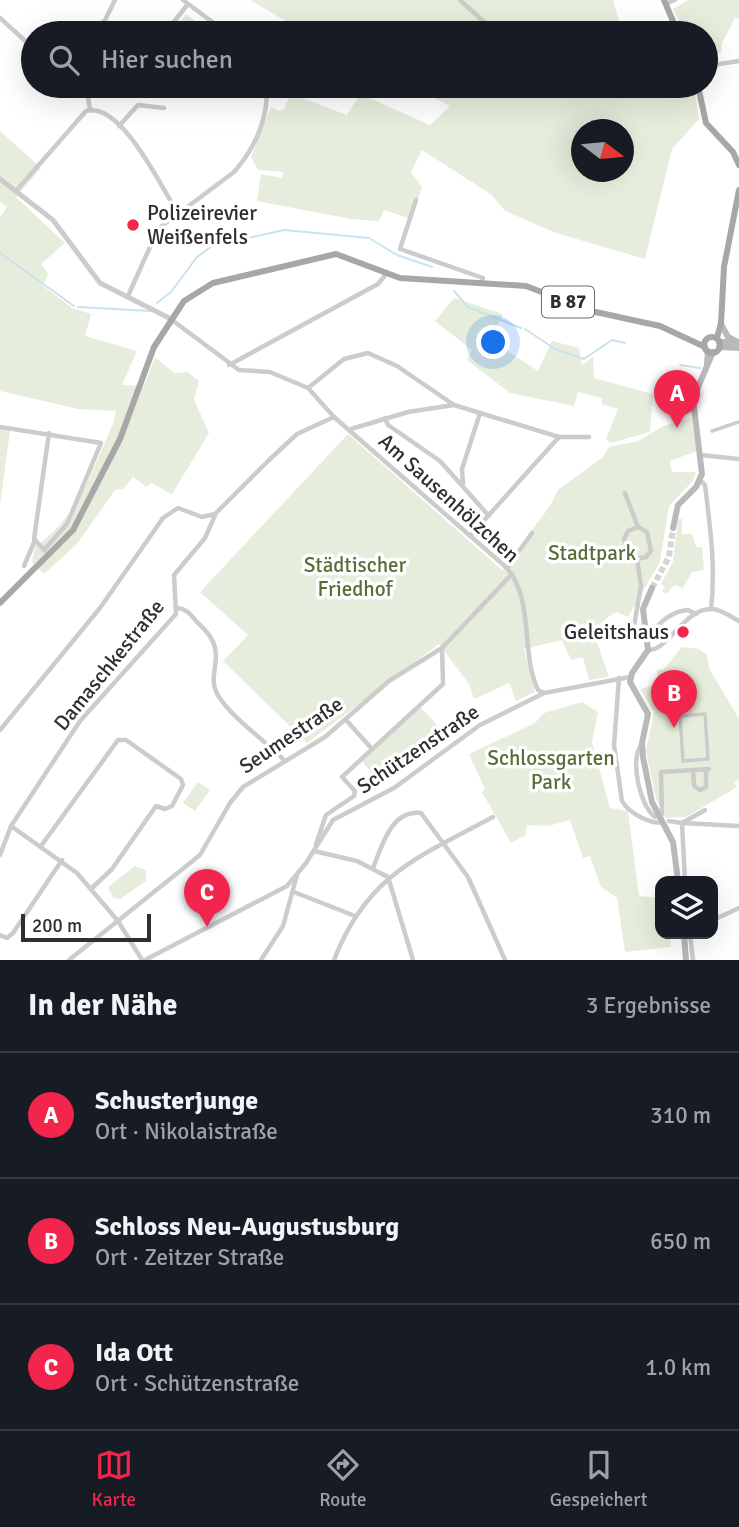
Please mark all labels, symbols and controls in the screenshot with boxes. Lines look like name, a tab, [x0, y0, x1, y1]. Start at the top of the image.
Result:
search box	[21, 21, 718, 98]
icon: search	[45, 41, 83, 79]
text: Hier suchen	[101, 44, 233, 76]
north arrow	[571, 119, 634, 182]
place label: Polizeirevier Weißenfels	[147, 200, 257, 250]
marker: Polizeirevier Weißenfels	[125, 217, 141, 233]
road number: B 87	[542, 286, 594, 318]
your location	[476, 325, 510, 359]
pin: A	[654, 370, 700, 428]
street label: Am Sausenhölzchen	[373, 428, 525, 568]
park label: Stadtpark	[548, 540, 637, 566]
park label: Städtischer Friedhof	[304, 552, 407, 602]
street label: Damaschkestraße	[48, 594, 170, 736]
place label: Geleitshaus	[564, 619, 669, 645]
marker: Geleitshaus	[675, 624, 691, 640]
pin: B	[651, 670, 697, 728]
street label: Seumestraße	[234, 691, 348, 779]
street label: Schützenstraße	[352, 699, 484, 799]
park label: Schlossgarten Park	[487, 745, 615, 795]
pin: C	[184, 869, 230, 927]
map controls	[655, 876, 718, 939]
button: layers	[655, 876, 718, 939]
scale bar	[21, 911, 150, 943]
text: 200 m	[32, 914, 82, 938]
text: In der Nähe	[28, 987, 177, 1024]
text: 3 Ergebnisse	[586, 991, 711, 1020]
text: Schusterjunge	[95, 1085, 258, 1117]
text: A	[44, 1101, 58, 1130]
text: 310 m	[650, 1101, 711, 1130]
text: Ort · Nikolaistraße	[95, 1117, 278, 1146]
text: Schloss Neu-Augustusburg	[95, 1211, 399, 1243]
text: B	[44, 1227, 58, 1256]
text: 650 m	[650, 1227, 711, 1256]
text: Ort · Zeitzer Straße	[95, 1243, 284, 1272]
text: Ida Ott	[95, 1337, 173, 1369]
text: C	[44, 1353, 58, 1382]
text: 1.0 km	[645, 1353, 711, 1382]
text: Ort · Schützenstraße	[95, 1369, 299, 1398]
tab: Karte	[92, 1446, 136, 1512]
tab: Route	[319, 1446, 367, 1512]
tab: Gespeichert	[550, 1446, 647, 1512]

